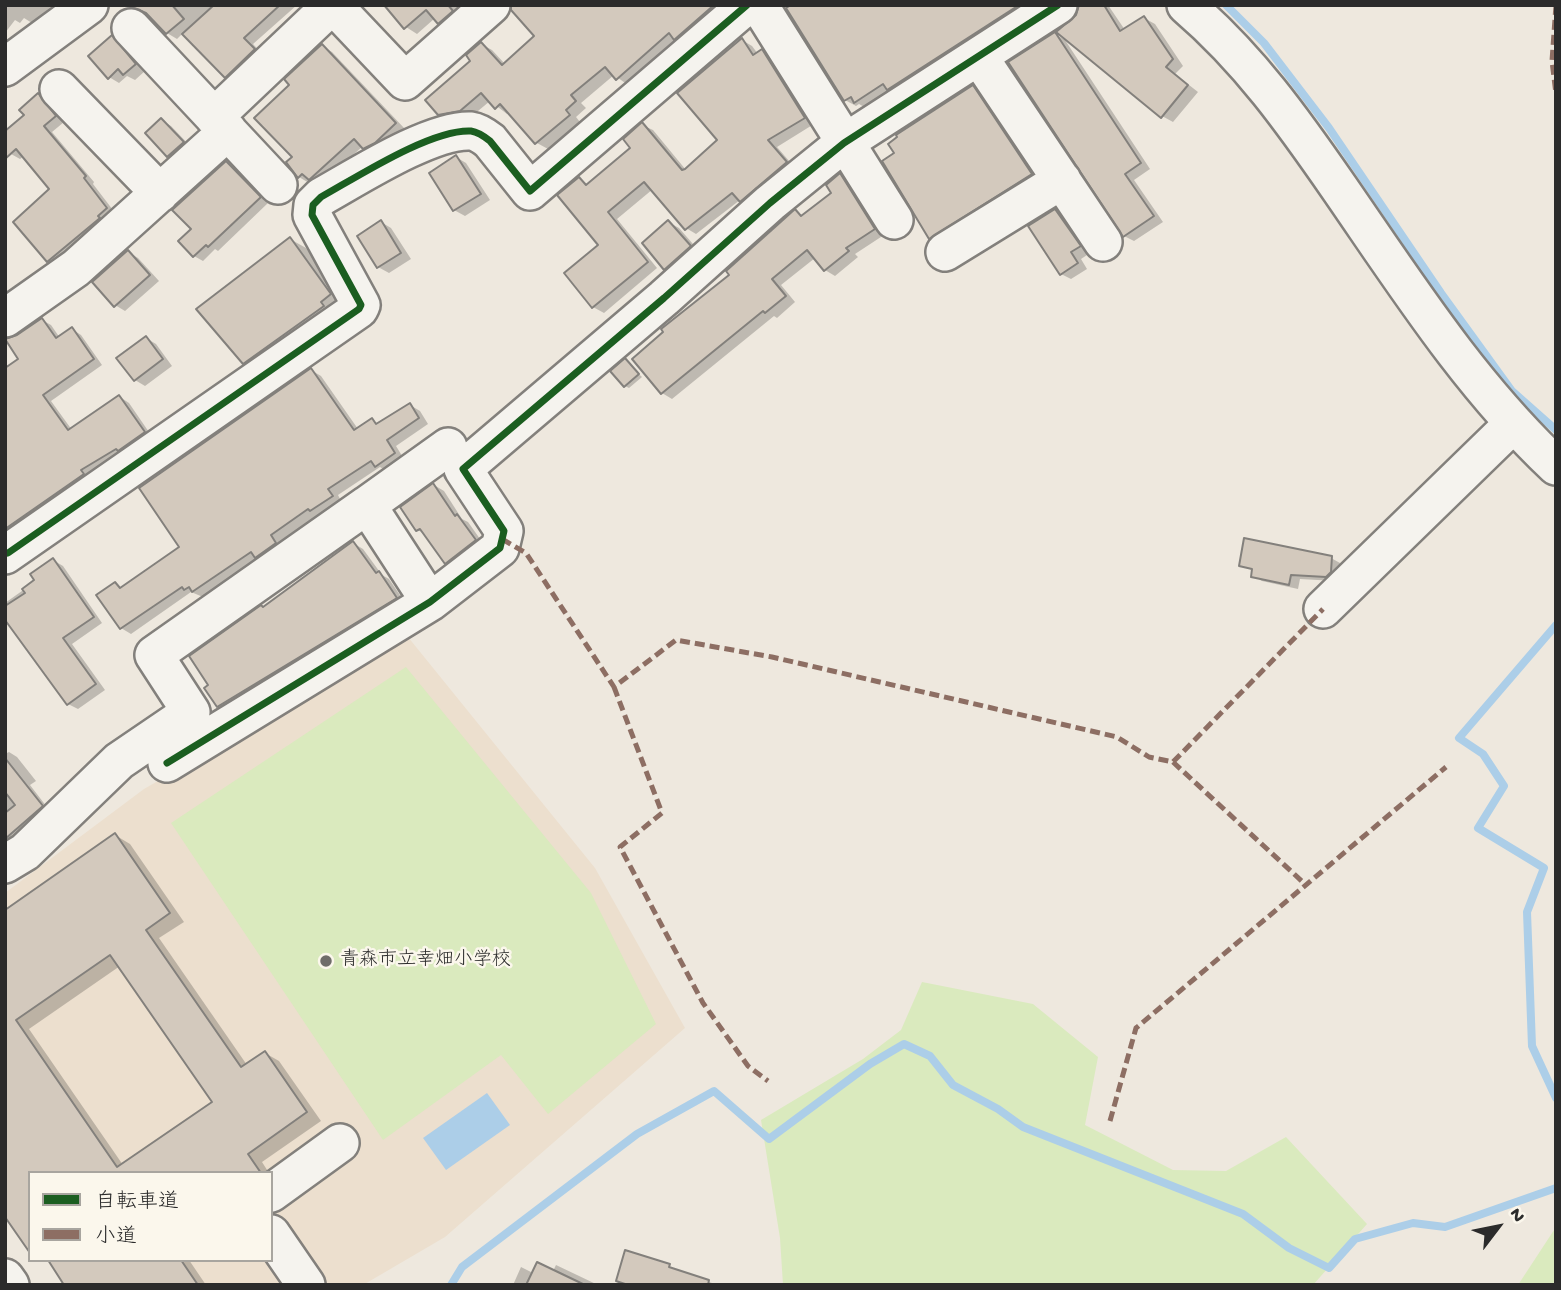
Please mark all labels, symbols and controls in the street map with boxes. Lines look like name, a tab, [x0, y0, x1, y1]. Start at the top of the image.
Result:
place label: 青森市立幸畑小学校	[340, 950, 511, 972]
marker: 青森市立幸畑小学校	[318, 953, 334, 969]
legend	[28, 1171, 273, 1262]
text: 自転車道	[95, 1191, 179, 1216]
north arrow	[1463, 1192, 1533, 1262]
text: N	[1503, 1204, 1529, 1227]
text: 小道	[95, 1226, 137, 1251]

